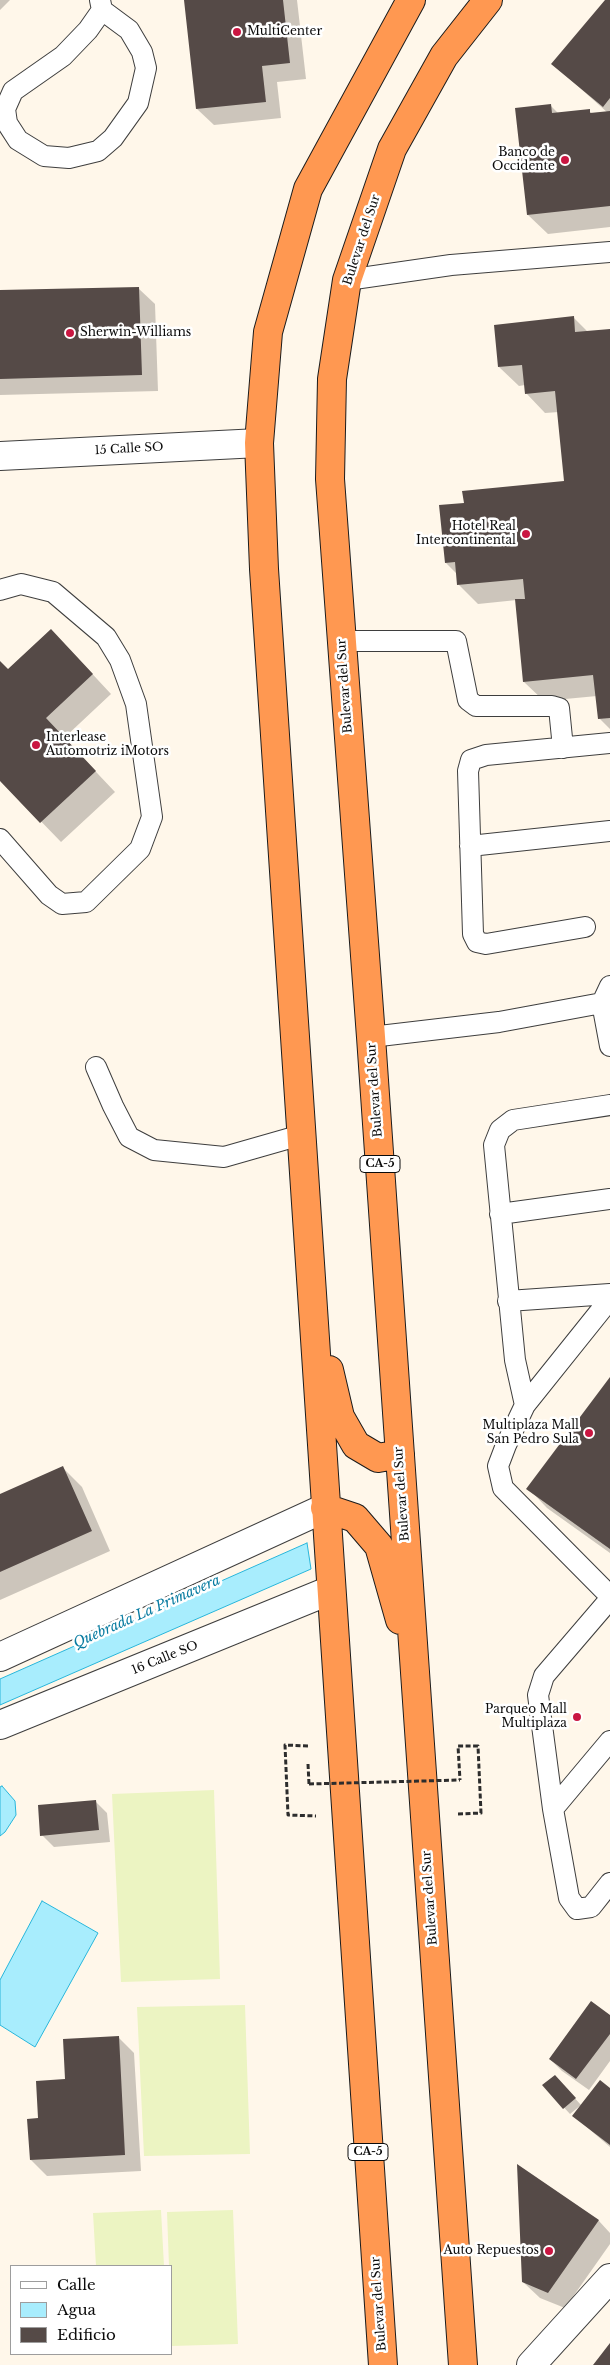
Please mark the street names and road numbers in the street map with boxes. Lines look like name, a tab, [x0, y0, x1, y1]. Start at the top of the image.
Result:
street label: Bulevar del Sur	[341, 193, 383, 287]
street label: 15 Calle SO	[94, 440, 164, 458]
street label: Bulevar del Sur	[335, 638, 355, 734]
street label: Bulevar del Sur	[365, 1042, 385, 1138]
road number: CA-5	[360, 1156, 400, 1172]
street label: Bulevar del Sur	[392, 1446, 412, 1542]
street label: 16 Calle SO	[130, 1638, 200, 1678]
street label: Bulevar del Sur	[420, 1850, 440, 1946]
road number: CA-5	[348, 2144, 388, 2160]
street label: Bulevar del Sur	[369, 2256, 389, 2352]

